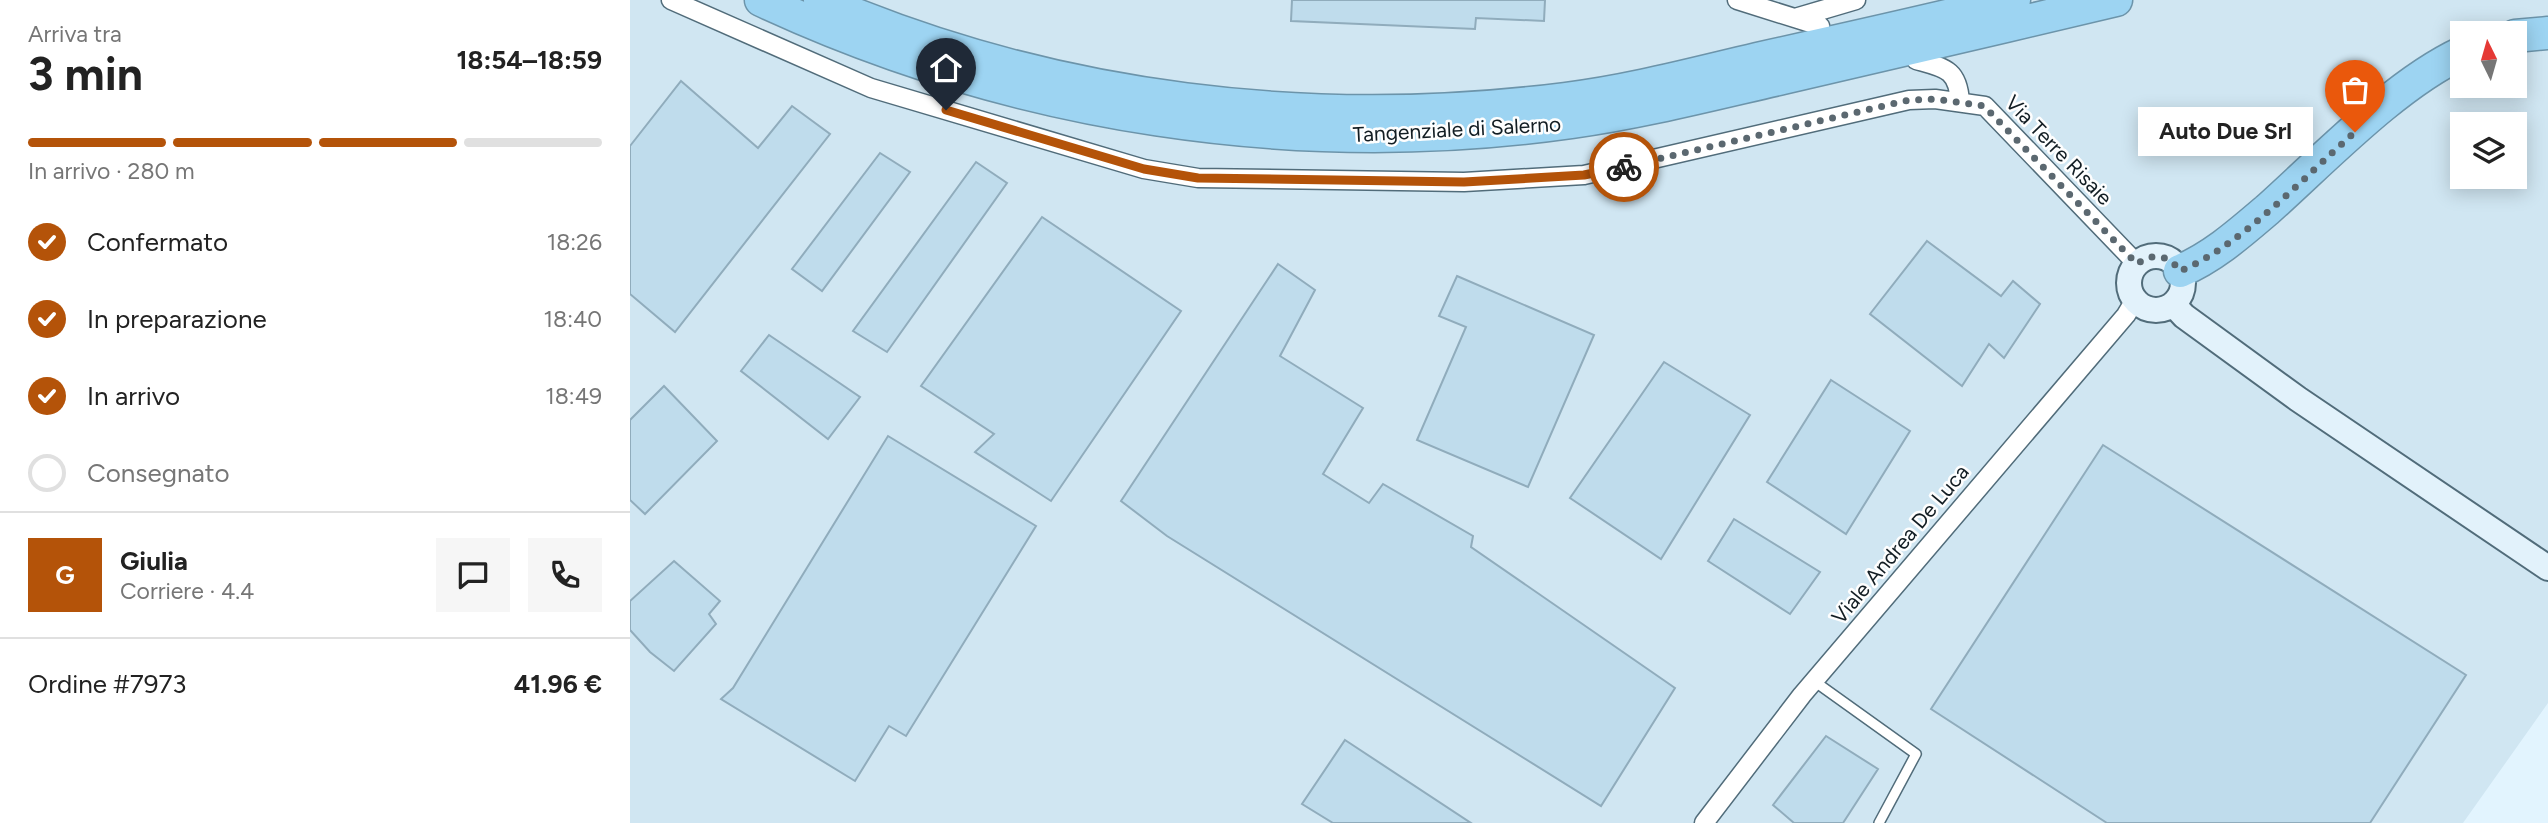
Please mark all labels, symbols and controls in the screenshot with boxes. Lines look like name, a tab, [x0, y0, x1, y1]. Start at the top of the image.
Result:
text: Arriva tra	[28, 20, 122, 48]
north arrow	[2450, 21, 2527, 98]
map controls	[2450, 21, 2527, 189]
pin	[916, 38, 976, 110]
text: 18:54–18:59	[457, 44, 602, 76]
text: 3 min	[28, 46, 143, 102]
icon: home	[927, 49, 965, 87]
pin	[2325, 60, 2385, 132]
icon: bag	[2336, 71, 2374, 109]
street label: Via Terre Risaie	[2000, 90, 2118, 210]
callout: Auto Due Srl	[2138, 108, 2313, 156]
street label: Tangenziale di Salerno	[1352, 111, 1562, 147]
button: layers	[2450, 112, 2527, 189]
text: Auto Due Srl	[2159, 117, 2292, 145]
courier	[1589, 132, 1659, 202]
icon: bike	[1605, 148, 1643, 186]
text: In arrivo · 280 m	[28, 157, 195, 185]
icon: check	[28, 223, 66, 261]
text: Confermato	[87, 226, 228, 258]
text: 18:26	[547, 228, 602, 256]
icon: check	[28, 300, 66, 338]
text: In preparazione	[87, 303, 267, 335]
text: 18:40	[544, 305, 602, 333]
icon: check	[28, 377, 66, 415]
text: In arrivo	[87, 380, 180, 412]
text: 18:49	[545, 382, 602, 410]
text: Consegnato	[87, 457, 230, 489]
street label: Viale Andrea De Luca	[1826, 459, 1974, 629]
button: chat	[436, 538, 510, 612]
button: phone	[528, 538, 602, 612]
text: Giulia	[120, 545, 188, 577]
text: G	[55, 559, 75, 591]
text: Corriere · 4.4	[120, 577, 254, 605]
text: Ordine #7973	[28, 668, 187, 700]
text: 41.96 €	[514, 668, 602, 700]

